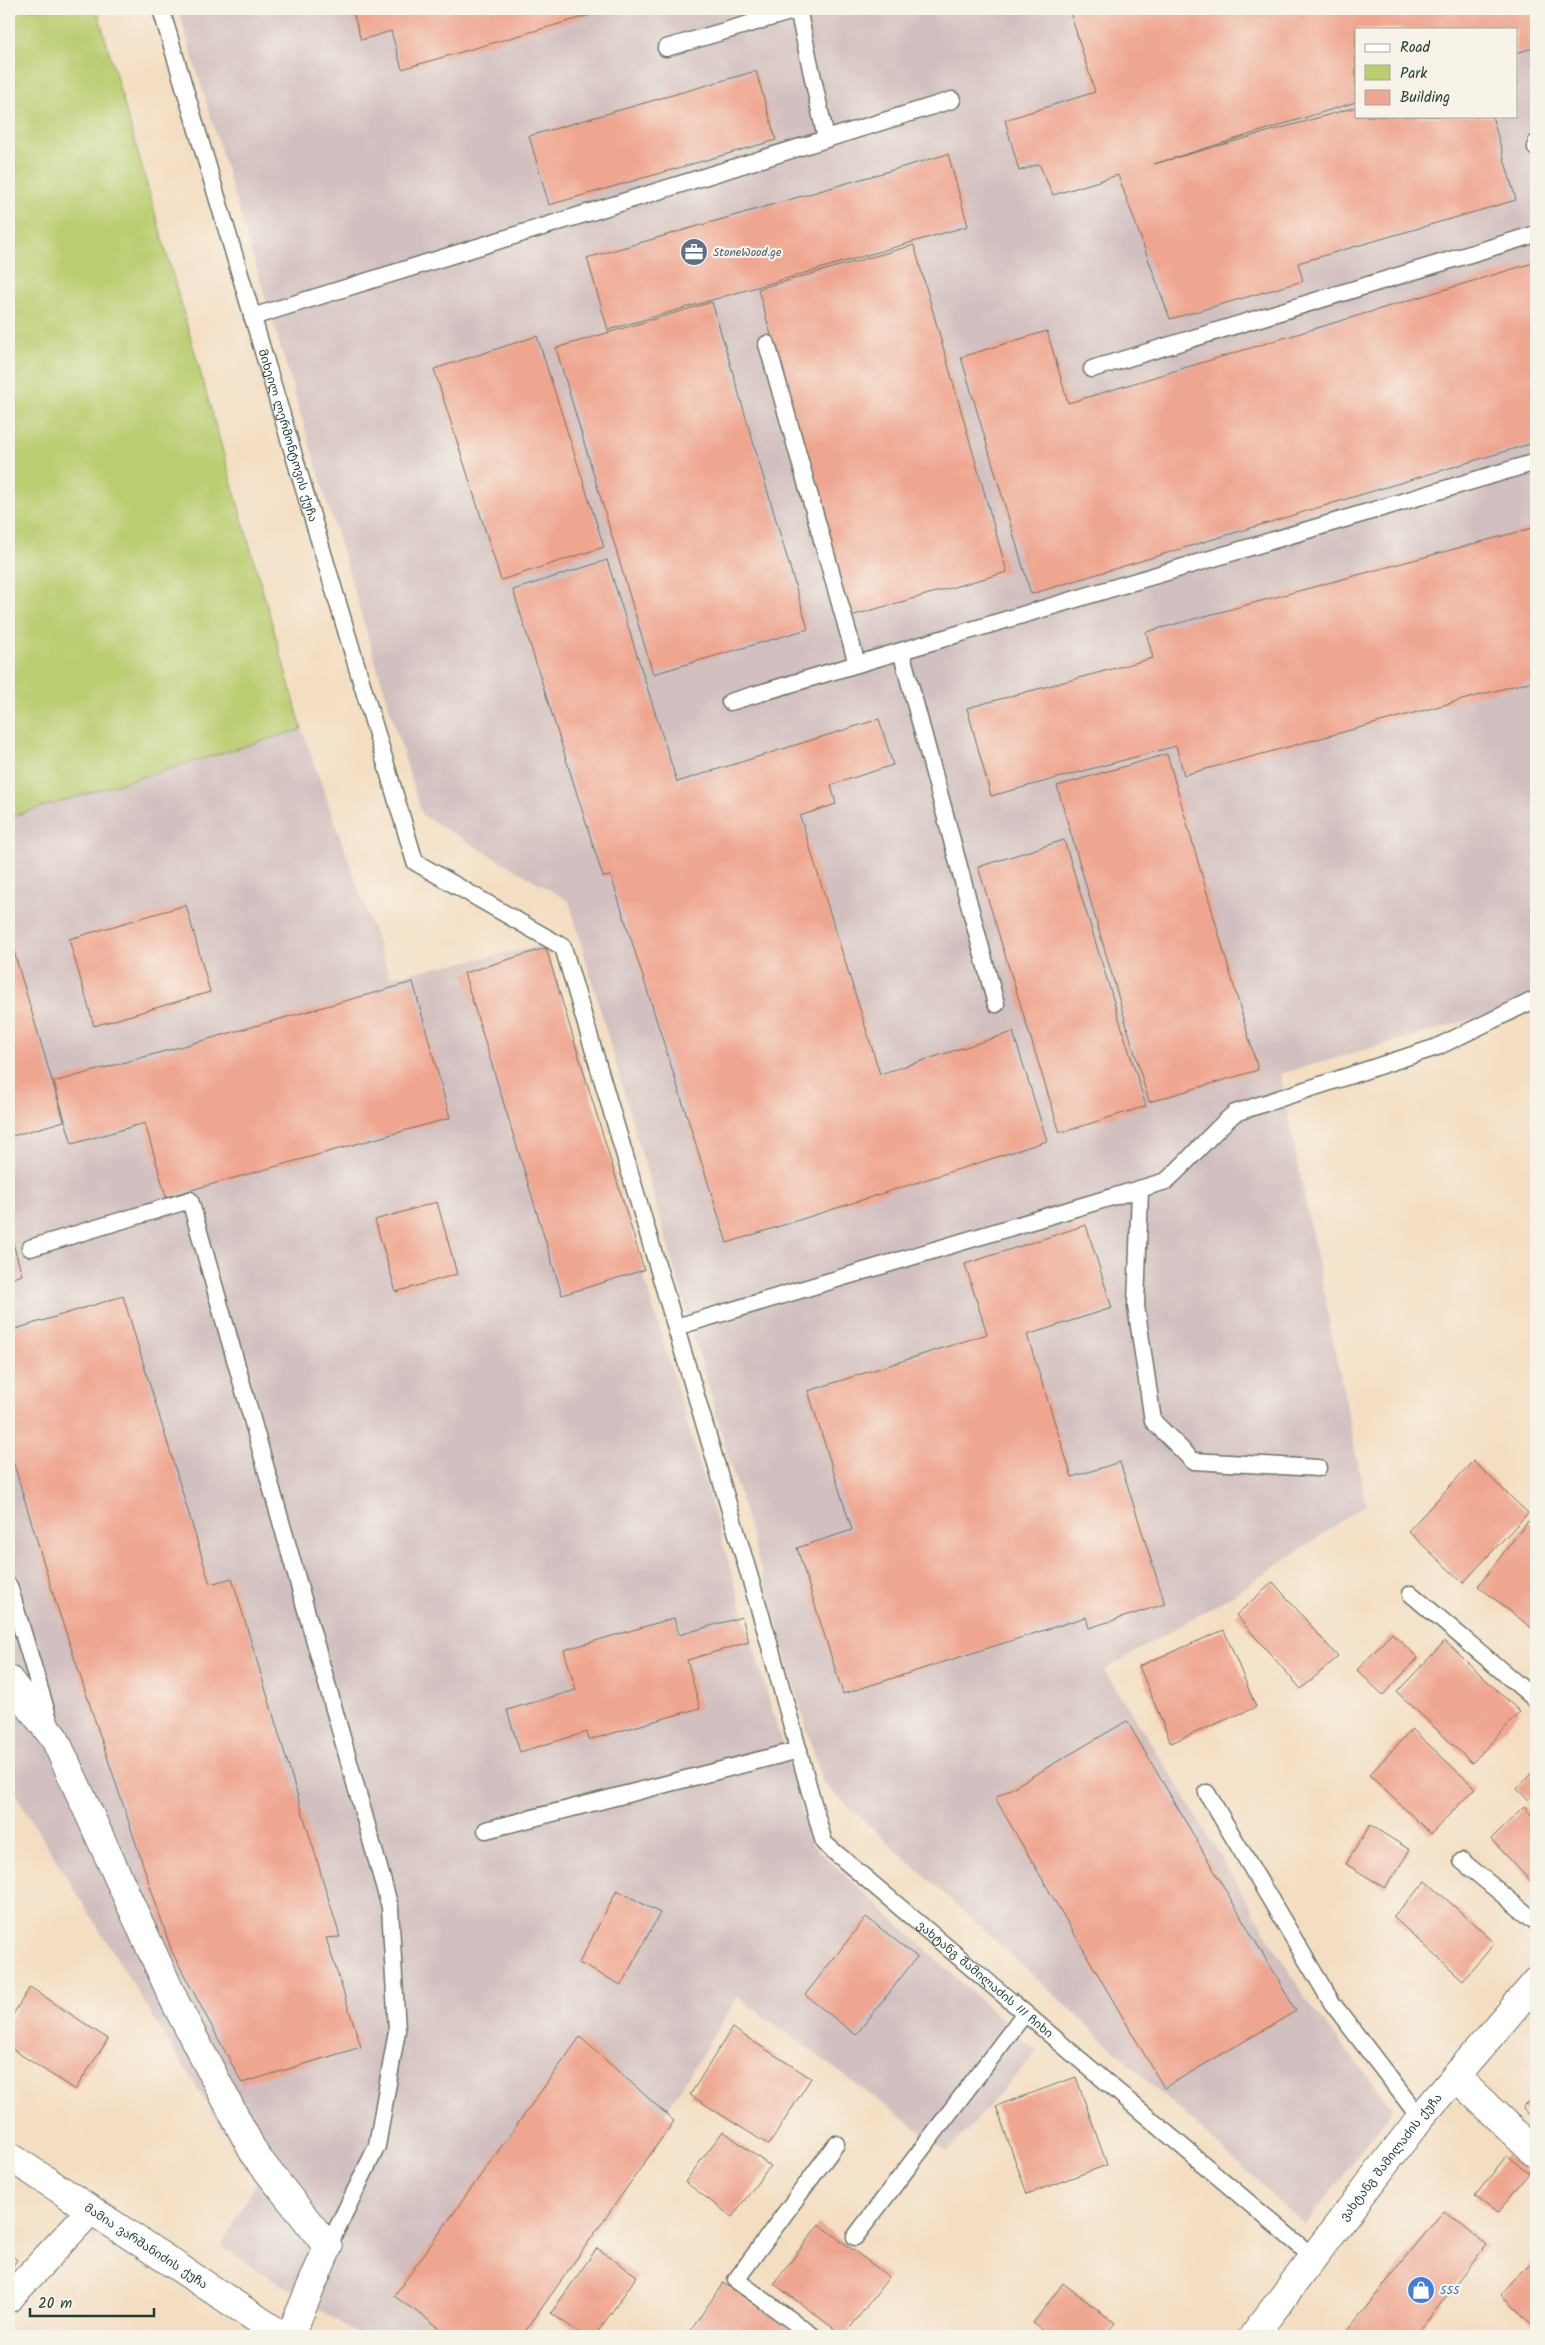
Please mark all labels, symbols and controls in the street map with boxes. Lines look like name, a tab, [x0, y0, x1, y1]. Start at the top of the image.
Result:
legend	[1355, 28, 1518, 118]
text: Road	[1400, 36, 1431, 60]
text: Park	[1400, 62, 1428, 86]
text: Building	[1400, 86, 1450, 110]
office icon: StoneWood.ge	[679, 237, 709, 267]
place label: StoneWood.ge	[713, 243, 782, 262]
street label: მიხეილ ლერმონტოვის ქუჩა	[253, 347, 323, 524]
street label: ვახტანგ შამილაძის III ჩიხი	[913, 1916, 1058, 2043]
street label: ვახტანგ შამილაძის ქუჩა	[1335, 2089, 1447, 2225]
street label: მამია ვარშანიძის ქუჩა	[80, 2198, 212, 2294]
shop icon: 555	[1406, 2275, 1436, 2305]
place label: 555	[1440, 2281, 1461, 2300]
scale bar	[30, 2285, 154, 2317]
text: 20 m	[38, 2292, 72, 2316]

